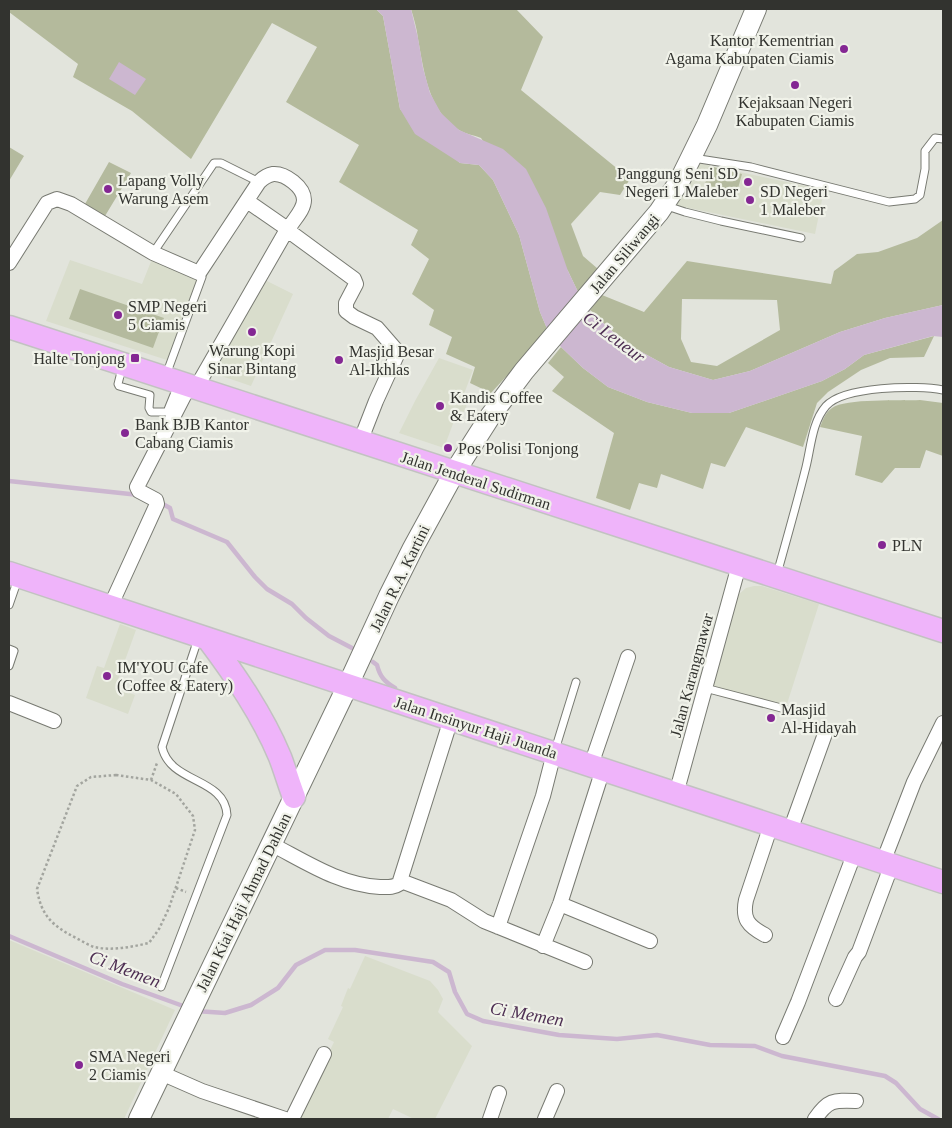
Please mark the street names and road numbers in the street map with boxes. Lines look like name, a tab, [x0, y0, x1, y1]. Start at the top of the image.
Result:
street label: Jalan Siliwangi	[586, 210, 664, 297]
street label: Jalan Jenderal Sudirman	[399, 448, 553, 513]
street label: Jalan R.A. Kartini	[366, 522, 433, 634]
street label: Jalan Karangmawar	[667, 611, 717, 739]
street label: Jalan Insinyur Haji Juanda	[392, 693, 559, 763]
street label: Jalan Kiai Haji Ahmad Dahlan	[193, 810, 295, 995]

